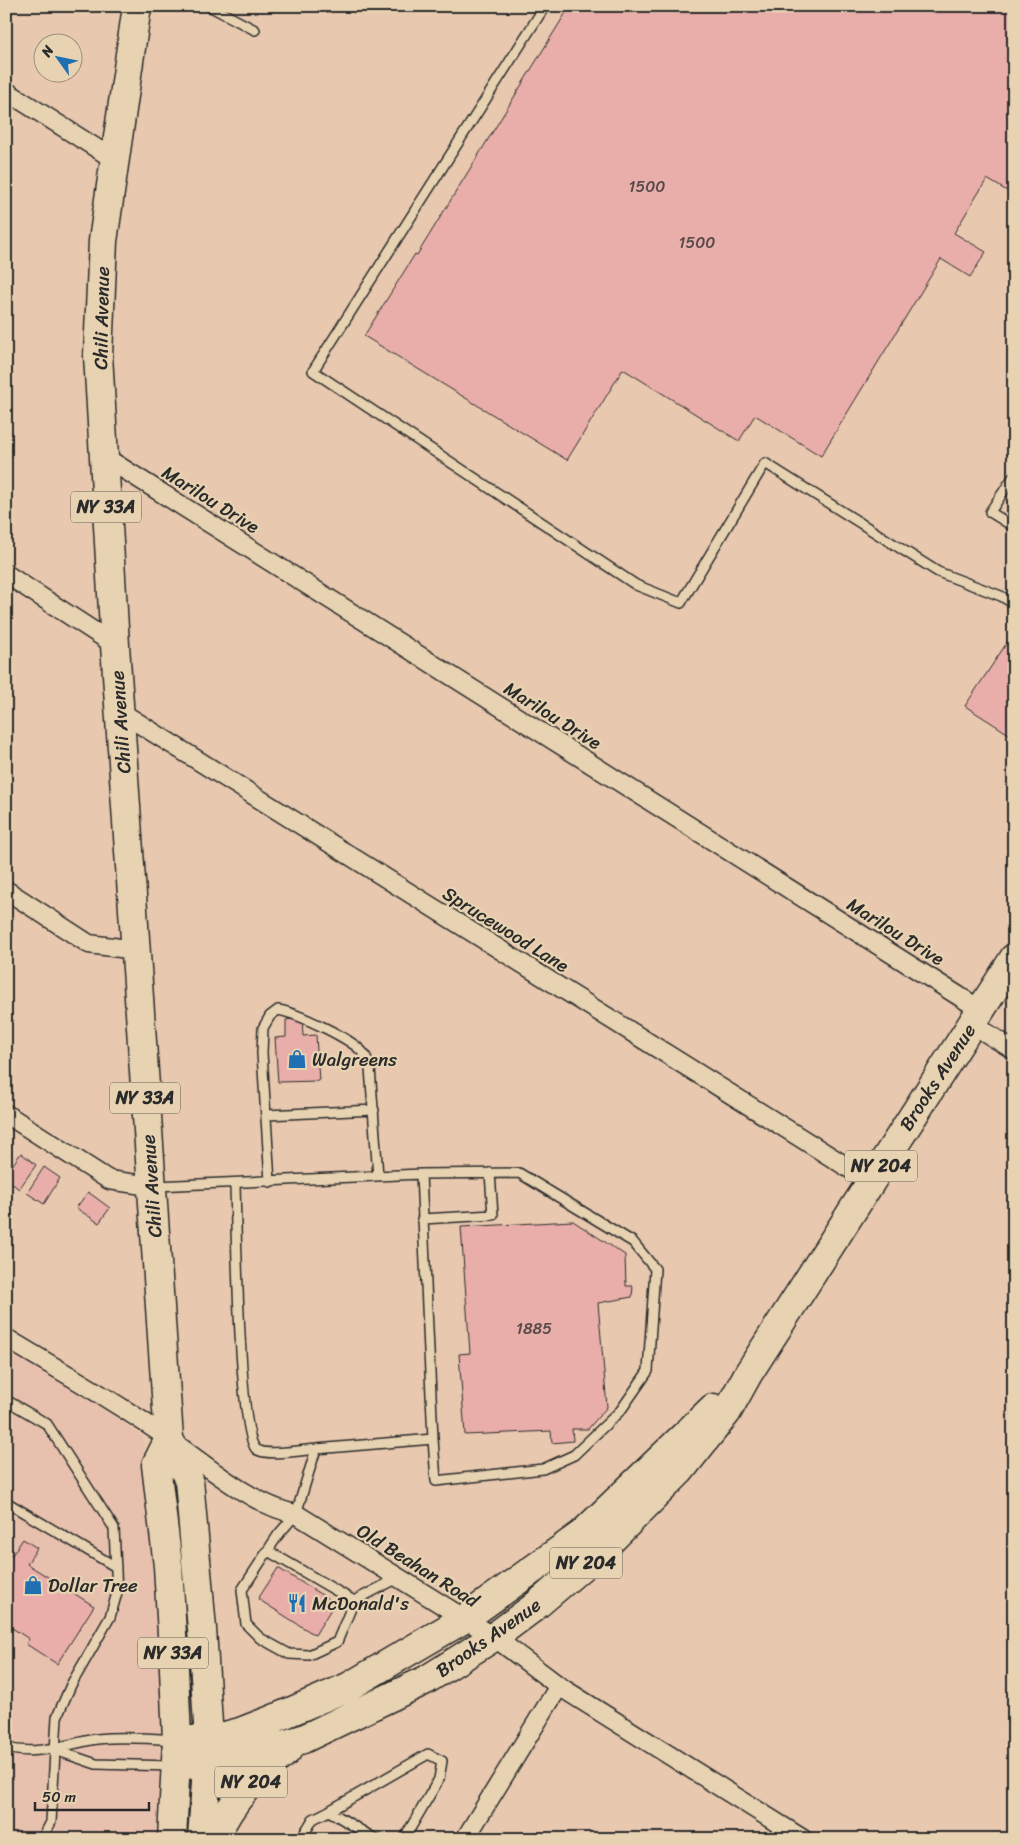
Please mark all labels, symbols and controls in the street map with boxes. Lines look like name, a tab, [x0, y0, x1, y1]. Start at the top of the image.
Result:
north arrow	[32, 32, 82, 82]
text: N	[34, 40, 61, 63]
house number: 1500	[629, 172, 665, 201]
house number: 1500	[679, 228, 715, 257]
street label: Chili Avenue	[84, 266, 119, 370]
street label: Marilou Drive	[155, 456, 266, 543]
road number: NY 33A	[71, 492, 141, 522]
street label: Chili Avenue	[100, 669, 141, 775]
street label: Marilou Drive	[497, 672, 608, 759]
street label: Sprucewood Lane	[436, 877, 576, 982]
street label: Marilou Drive	[840, 888, 951, 975]
street label: Brooks Avenue	[890, 1017, 985, 1138]
place label: Walgreens	[312, 1043, 397, 1076]
shop icon: Walgreens	[286, 1048, 308, 1070]
road number: NY 33A	[110, 1082, 180, 1114]
street label: Chili Avenue	[131, 1133, 172, 1239]
road number: NY 204	[845, 1150, 917, 1182]
house number: 1885	[516, 1314, 552, 1343]
street label: Old Beahan Road	[350, 1514, 486, 1617]
road number: NY 204	[550, 1548, 622, 1579]
place label: Dollar Tree	[48, 1569, 138, 1602]
shop icon: Dollar Tree	[22, 1574, 44, 1596]
place label: McDonald's	[312, 1587, 409, 1620]
street label: Brooks Avenue	[429, 1589, 548, 1686]
restaurant icon: McDonald's	[286, 1592, 308, 1614]
road number: NY 33A	[138, 1638, 208, 1669]
road number: NY 204	[215, 1766, 287, 1798]
scale bar	[35, 1780, 149, 1812]
text: 50 m	[42, 1784, 77, 1810]

